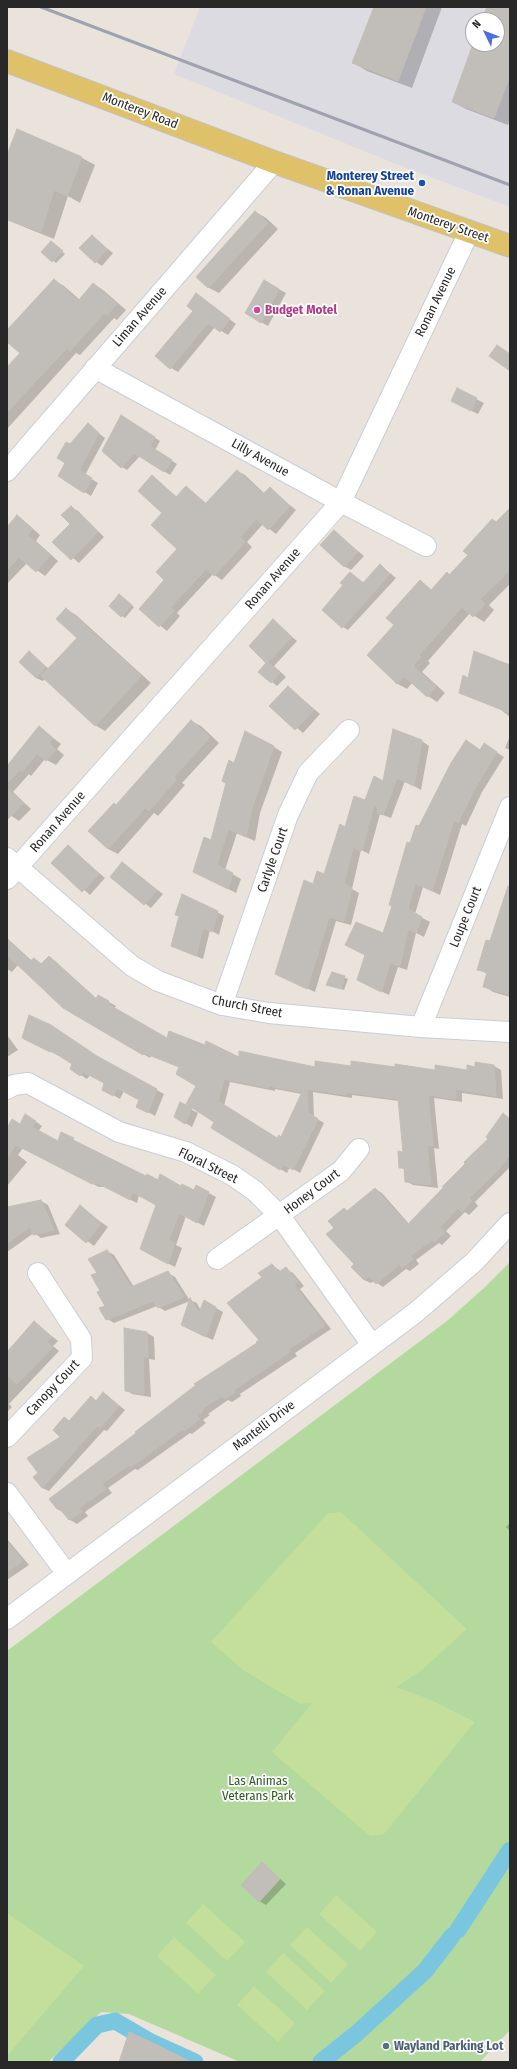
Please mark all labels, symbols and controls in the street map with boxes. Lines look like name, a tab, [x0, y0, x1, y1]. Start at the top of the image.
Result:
north arrow	[465, 12, 505, 52]
text: N	[470, 17, 484, 31]
street label: Monterey Road	[100, 89, 180, 133]
place label: Monterey Street & Ronan Avenue	[326, 168, 414, 199]
marker: Monterey Street & Ronan Avenue	[417, 178, 427, 188]
street label: Monterey Street	[405, 204, 491, 246]
street label: Ronan Avenue	[412, 264, 460, 340]
street label: Liman Avenue	[110, 284, 170, 350]
place label: Budget Motel	[265, 302, 337, 318]
marker: Budget Motel	[252, 305, 262, 315]
street label: Lilly Avenue	[228, 436, 292, 480]
street label: Ronan Avenue	[242, 545, 304, 613]
street label: Ronan Avenue	[27, 788, 89, 856]
street label: Carlyle Court	[255, 825, 291, 895]
street label: Loupe Court	[447, 884, 485, 950]
street label: Church Street	[210, 992, 284, 1022]
street label: Floral Street	[176, 1145, 240, 1187]
street label: Honey Court	[281, 1166, 343, 1218]
street label: Canopy Court	[23, 1357, 83, 1419]
street label: Mantelli Drive	[230, 1398, 298, 1454]
park label: Las Animas Veterans Park	[222, 1773, 294, 1804]
place label: Wayland Parking Lot	[394, 2038, 504, 2054]
marker: Wayland Parking Lot	[381, 2041, 391, 2051]

